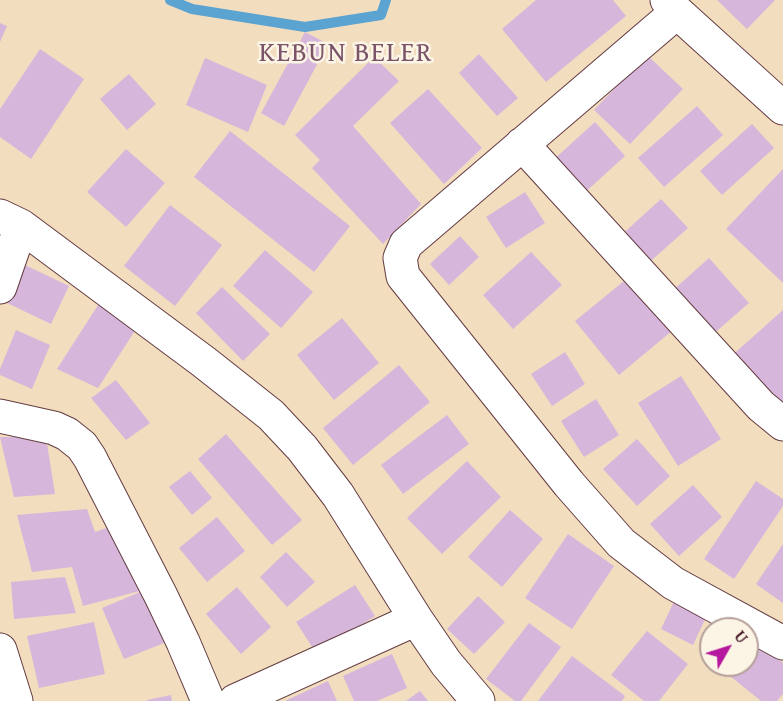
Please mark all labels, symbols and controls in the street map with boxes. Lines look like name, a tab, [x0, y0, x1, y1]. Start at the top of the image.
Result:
district label: KEBUN BELER	[259, 38, 433, 70]
north arrow	[699, 617, 759, 677]
text: U	[729, 625, 754, 649]

